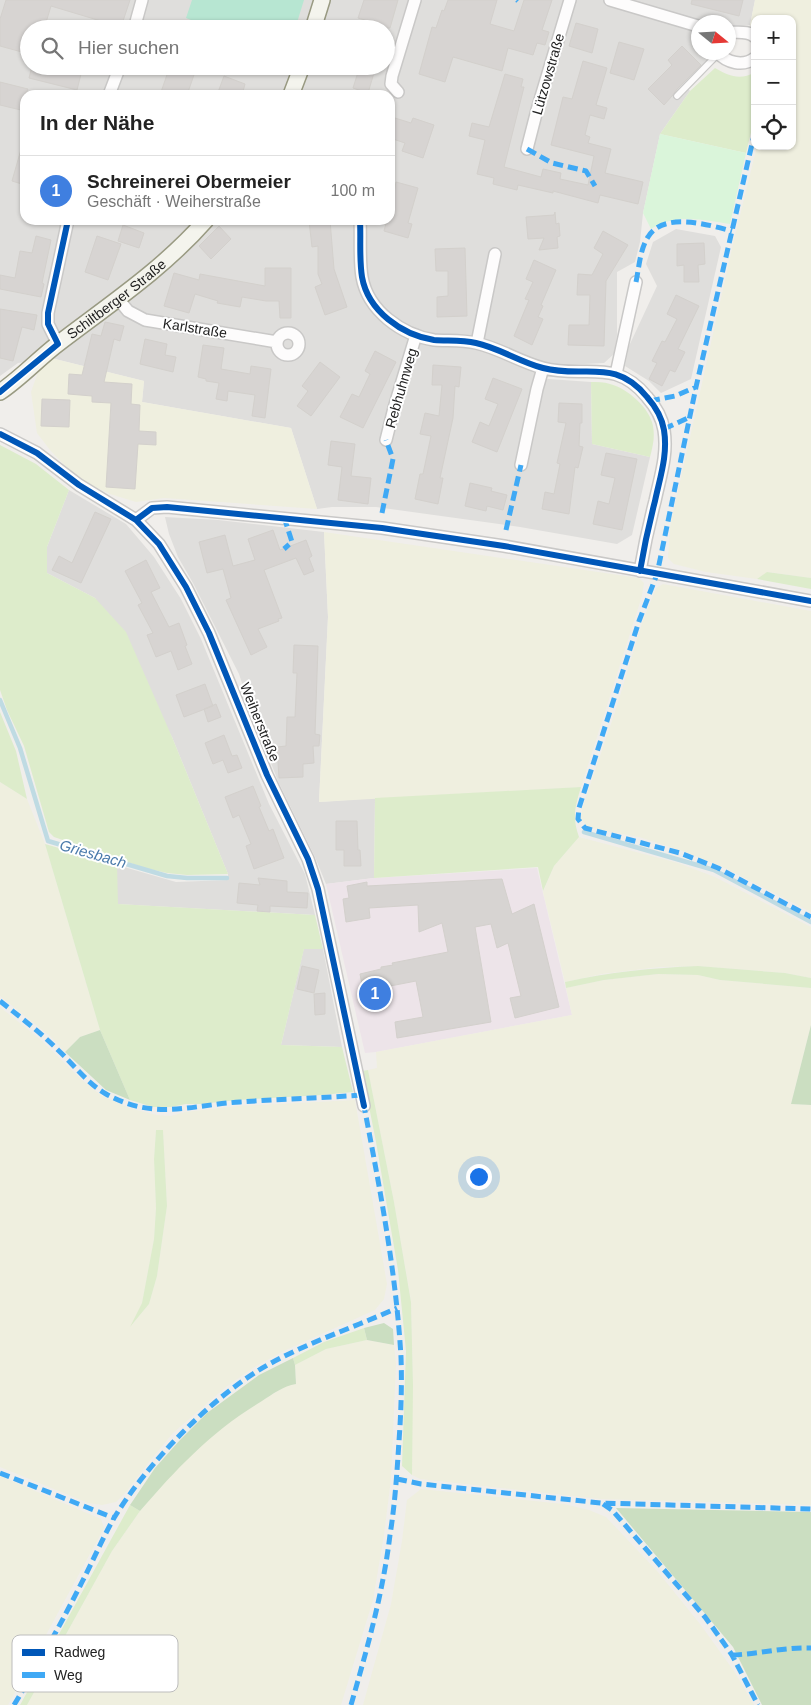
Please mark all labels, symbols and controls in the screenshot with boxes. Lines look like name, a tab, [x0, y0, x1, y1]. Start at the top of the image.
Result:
north arrow	[691, 15, 736, 60]
map controls	[751, 15, 796, 150]
button: +	[751, 15, 796, 60]
search box	[20, 20, 395, 75]
street label: Lützowstraße	[529, 31, 567, 117]
icon: search	[38, 34, 66, 62]
text: Hier suchen	[78, 37, 179, 58]
button: −	[751, 60, 796, 105]
button: locate	[751, 105, 796, 150]
text: In der Nähe	[40, 111, 154, 134]
text: Schreinerei Obermeier	[87, 171, 291, 192]
text: 1	[52, 182, 60, 199]
text: 100 m	[331, 182, 375, 199]
text: Geschäft · Weiherstraße	[87, 193, 261, 210]
street label: Schiltberger Straße	[64, 256, 169, 342]
street label: Karlstraße	[162, 315, 228, 341]
street label: Rebhuhnweg	[382, 346, 420, 430]
street label: Weiherstraße	[237, 680, 283, 764]
water label: Griesbach	[58, 836, 128, 871]
pin: 1	[359, 975, 391, 1013]
your location	[466, 1164, 492, 1190]
legend	[12, 1635, 178, 1692]
text: Radweg	[54, 1644, 105, 1660]
text: Weg	[54, 1667, 83, 1683]

